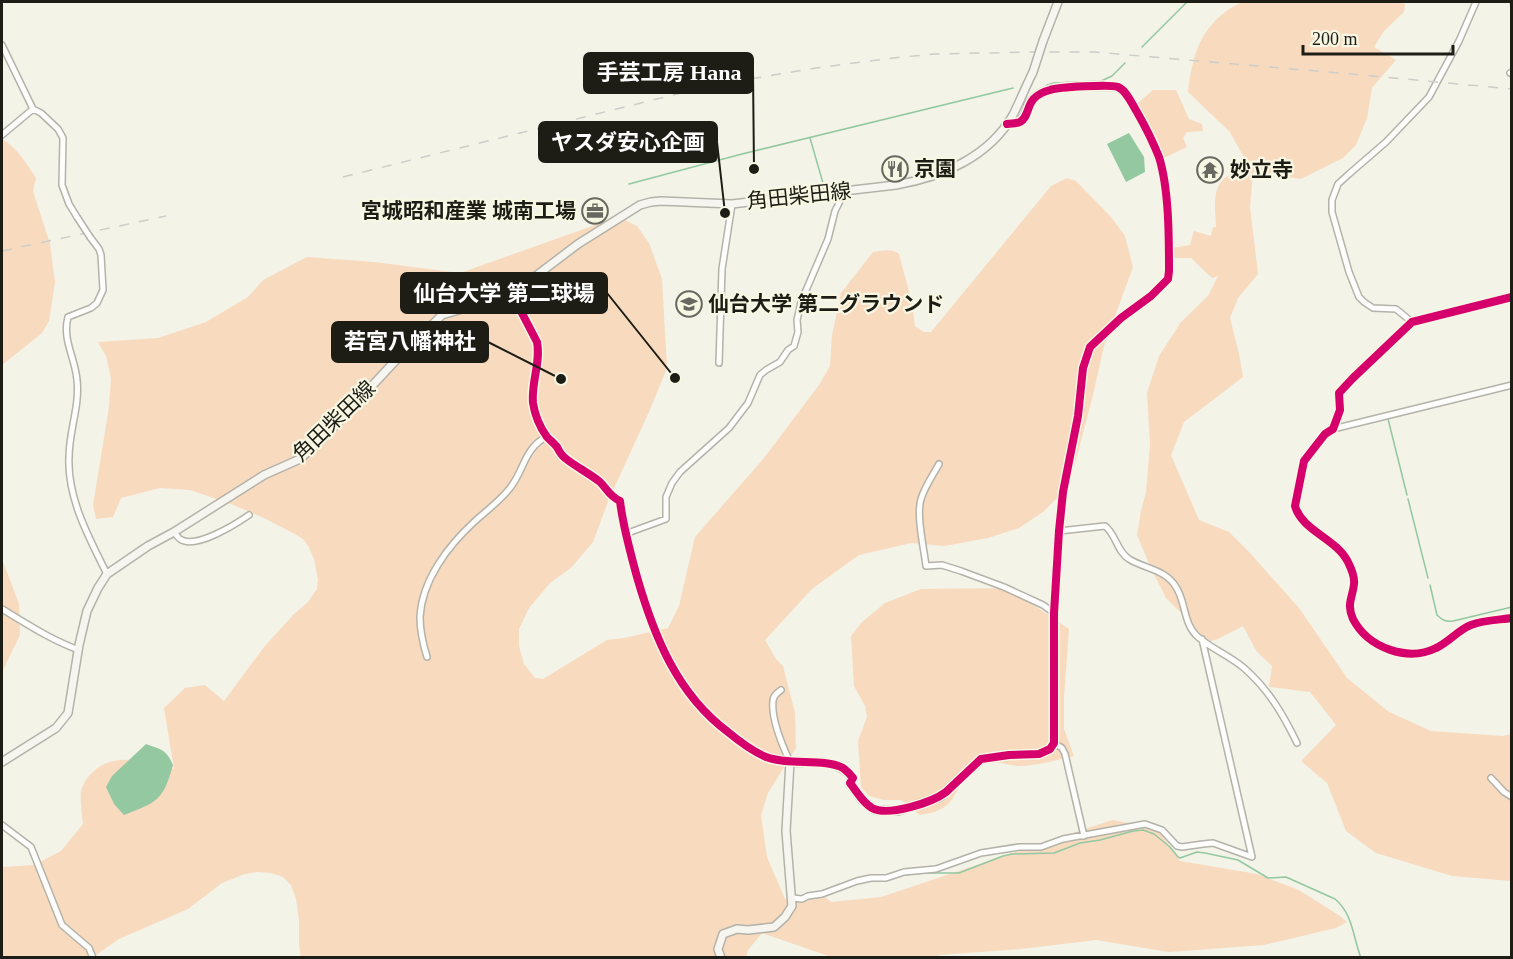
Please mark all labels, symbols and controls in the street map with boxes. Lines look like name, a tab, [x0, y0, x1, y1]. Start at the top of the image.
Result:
scale bar	[1303, 18, 1453, 56]
text: 200 m	[1312, 29, 1358, 49]
callout: 手芸工房 Hana	[584, 53, 753, 93]
text: 手芸工房 Hana	[597, 60, 741, 85]
callout: ヤスダ安心企画	[539, 122, 717, 162]
text: ヤスダ安心企画	[551, 130, 705, 155]
restaurant icon: 京園	[880, 154, 910, 184]
temple icon: 妙立寺	[1195, 155, 1225, 185]
place label: 京園	[914, 157, 956, 181]
place label: 妙立寺	[1230, 158, 1293, 182]
street label: 角田柴田線	[746, 179, 852, 213]
office icon: 宮城昭和産業 城南工場	[580, 196, 610, 226]
place label: 宮城昭和産業 城南工場	[361, 199, 576, 223]
callout: 仙台大学 第二球場	[401, 273, 607, 313]
text: 仙台大学 第二球場	[413, 281, 595, 306]
school or university icon: 仙台大学 第二グラウンド	[674, 289, 704, 319]
place label: 仙台大学 第二グラウンド	[708, 292, 944, 316]
callout: 若宮八幡神社	[332, 322, 488, 362]
text: 若宮八幡神社	[344, 329, 476, 354]
street label: 角田柴田線	[288, 376, 380, 466]

